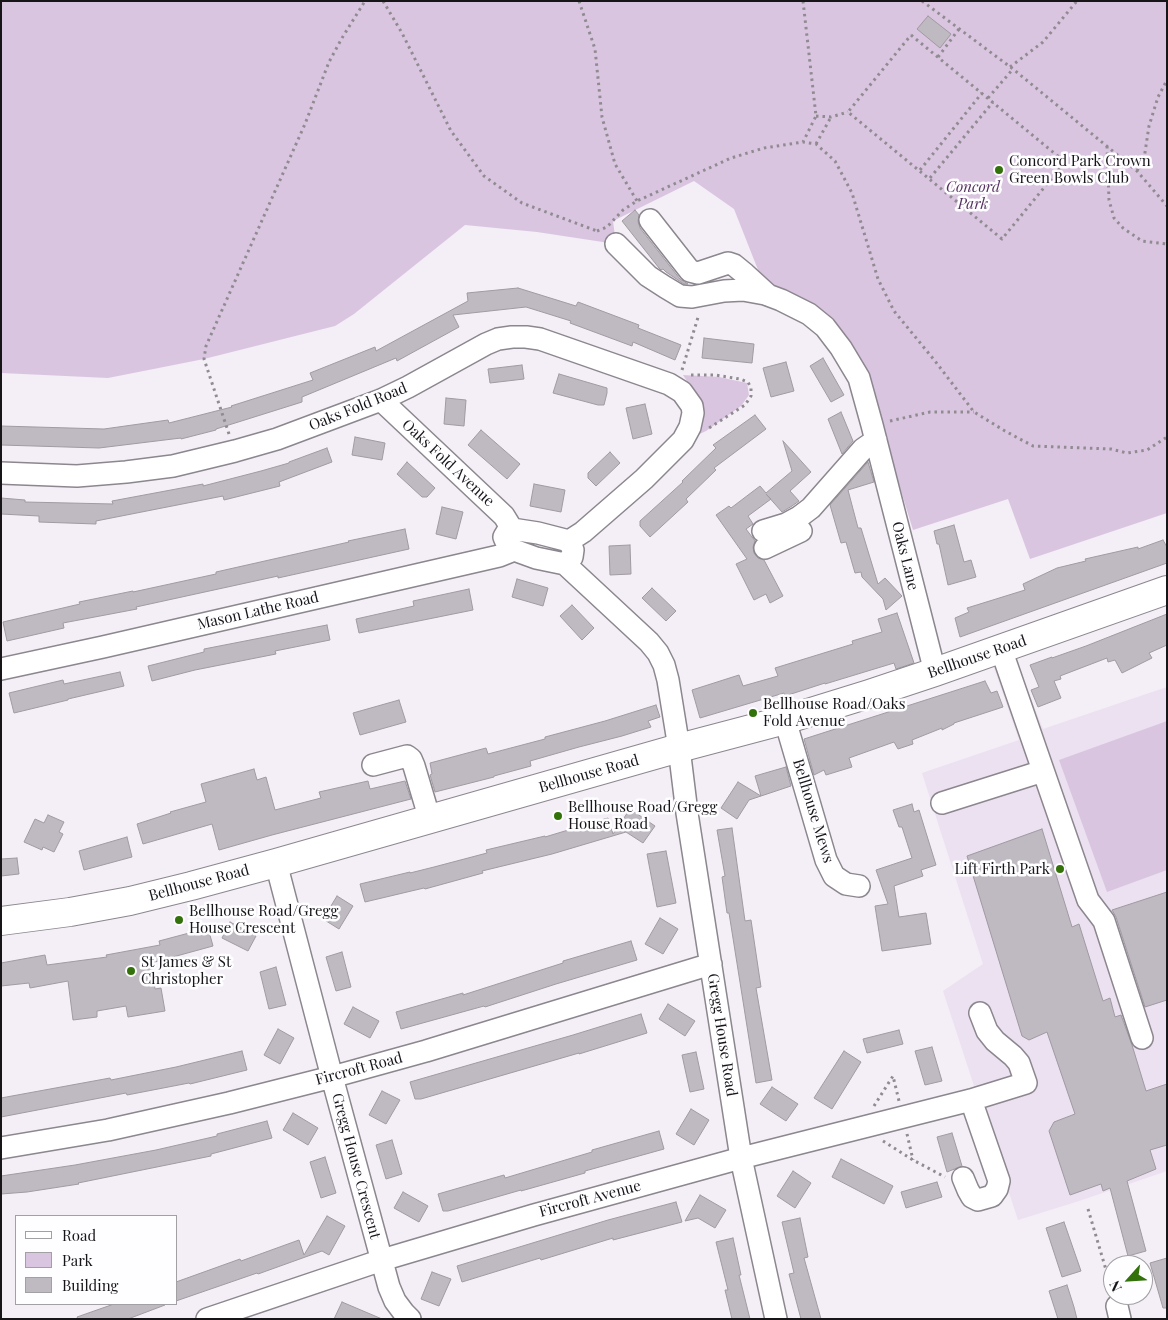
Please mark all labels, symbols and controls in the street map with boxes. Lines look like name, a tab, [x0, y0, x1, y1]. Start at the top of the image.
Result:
place label: Concord Park Crown Green Bowls Club	[1009, 152, 1151, 187]
marker: Concord Park Crown Green Bowls Club	[993, 164, 1005, 176]
park label: Concord Park	[946, 178, 1000, 213]
street label: Oaks Fold Road	[306, 379, 410, 435]
street label: Oaks Fold Avenue	[398, 416, 498, 510]
street label: Oaks Lane	[888, 520, 922, 592]
street label: Mason Lathe Road	[196, 588, 320, 634]
street label: Bellhouse Road	[925, 632, 1029, 682]
place label: Bellhouse Road/Oaks Fold Avenue	[763, 695, 906, 730]
marker: Bellhouse Road/Oaks Fold Avenue	[747, 707, 759, 719]
street label: Bellhouse Road	[537, 751, 641, 797]
street label: Bellhouse Mews	[789, 757, 837, 865]
place label: Bellhouse Road/Gregg House Road	[568, 798, 717, 833]
marker: Bellhouse Road/Gregg House Road	[552, 810, 564, 822]
place label: Lift Firth Park	[955, 860, 1050, 878]
street label: Bellhouse Road	[147, 861, 251, 905]
marker: Lift Firth Park	[1054, 863, 1066, 875]
place label: Bellhouse Road/Gregg House Crescent	[189, 902, 338, 937]
marker: Bellhouse Road/Gregg House Crescent	[173, 914, 185, 926]
place label: St James & St Christopher	[141, 953, 231, 988]
marker: St James & St Christopher	[125, 965, 137, 977]
street label: Gregg House Road	[703, 972, 741, 1098]
street label: Fircroft Road	[314, 1049, 404, 1089]
street label: Gregg House Crescent	[328, 1091, 384, 1241]
street label: Fircroft Avenue	[537, 1177, 643, 1221]
legend	[15, 1215, 178, 1305]
text: Road	[62, 1225, 96, 1245]
text: Park	[62, 1250, 93, 1270]
north arrow	[1103, 1255, 1153, 1305]
text: Building	[62, 1275, 118, 1295]
text: N	[1104, 1278, 1126, 1295]

